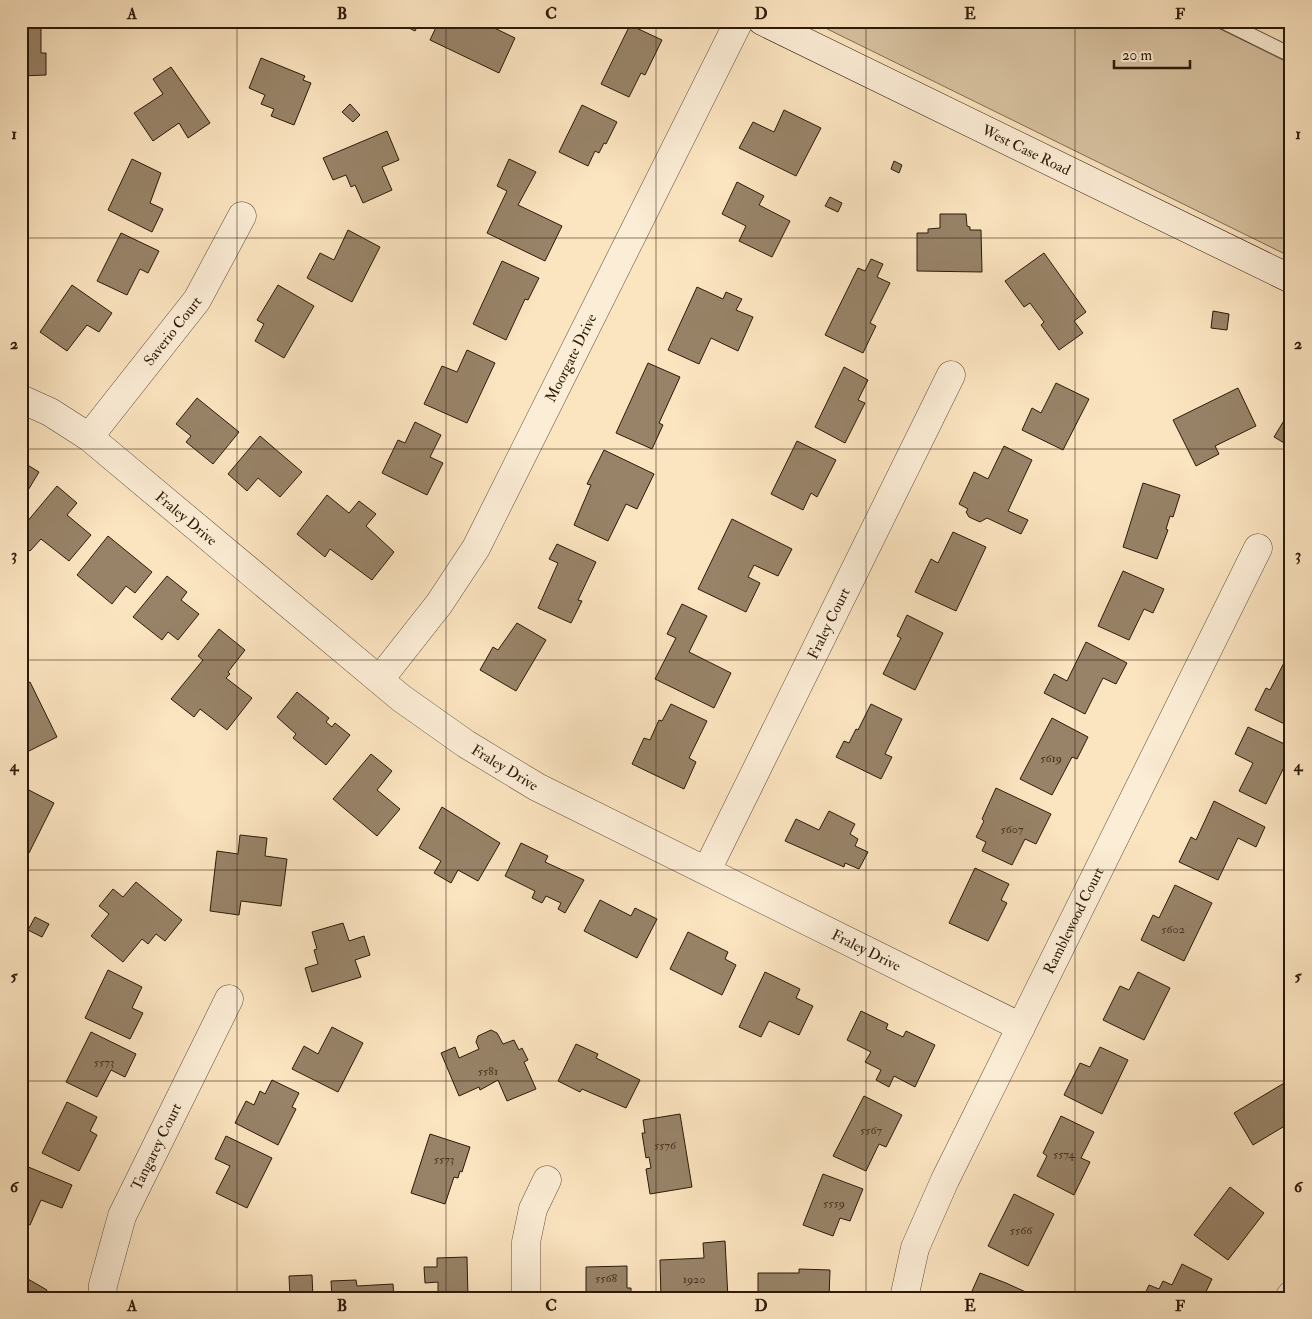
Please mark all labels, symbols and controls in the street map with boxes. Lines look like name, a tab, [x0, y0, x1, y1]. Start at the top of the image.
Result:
text: A	[126, 4, 138, 24]
text: B	[337, 4, 347, 24]
text: C	[545, 4, 557, 24]
text: D	[754, 4, 768, 24]
text: E	[964, 4, 976, 24]
text: F	[1175, 4, 1185, 24]
scale bar	[1114, 38, 1191, 70]
text: 20 m	[1122, 46, 1152, 65]
street label: West Case Road	[978, 120, 1074, 180]
text: 1	[11, 124, 17, 144]
text: 1	[1295, 124, 1301, 144]
street label: Saverio Court	[140, 293, 206, 370]
street label: Moorgate Drive	[541, 311, 601, 406]
text: 2	[10, 334, 18, 354]
text: 2	[1294, 334, 1302, 354]
street label: Fraley Drive	[151, 487, 221, 550]
text: 3	[11, 545, 17, 565]
text: 3	[1295, 545, 1301, 565]
street label: Fraley Court	[803, 585, 855, 662]
street label: Fraley Drive	[468, 740, 542, 796]
house number: 5619	[1040, 751, 1062, 766]
text: 4	[9, 756, 20, 776]
text: 4	[1293, 756, 1304, 776]
house number: 5607	[1001, 822, 1024, 837]
street label: Ramblewood Court	[1040, 864, 1108, 977]
house number: 5602	[1161, 922, 1185, 937]
street label: Fraley Drive	[828, 926, 904, 976]
text: 5	[10, 966, 18, 986]
text: 5	[1294, 966, 1302, 986]
house number: 5573	[94, 1055, 114, 1070]
house number: 5581	[478, 1064, 498, 1079]
street label: Tangarey Court	[127, 1100, 186, 1194]
house number: 5567	[860, 1123, 883, 1138]
house number: 5576	[654, 1138, 677, 1153]
house number: 5574	[1053, 1147, 1076, 1162]
house number: 5573	[434, 1152, 454, 1167]
text: 6	[10, 1177, 20, 1197]
text: 6	[1294, 1177, 1304, 1197]
house number: 5559	[823, 1196, 845, 1211]
house number: 5566	[1010, 1223, 1033, 1238]
house number: 5568	[595, 1271, 617, 1286]
house number: 1920	[683, 1272, 705, 1287]
text: A	[126, 1296, 138, 1316]
text: B	[337, 1296, 347, 1316]
text: C	[545, 1296, 557, 1316]
text: D	[754, 1296, 768, 1316]
text: E	[964, 1296, 976, 1316]
text: F	[1175, 1296, 1185, 1316]

